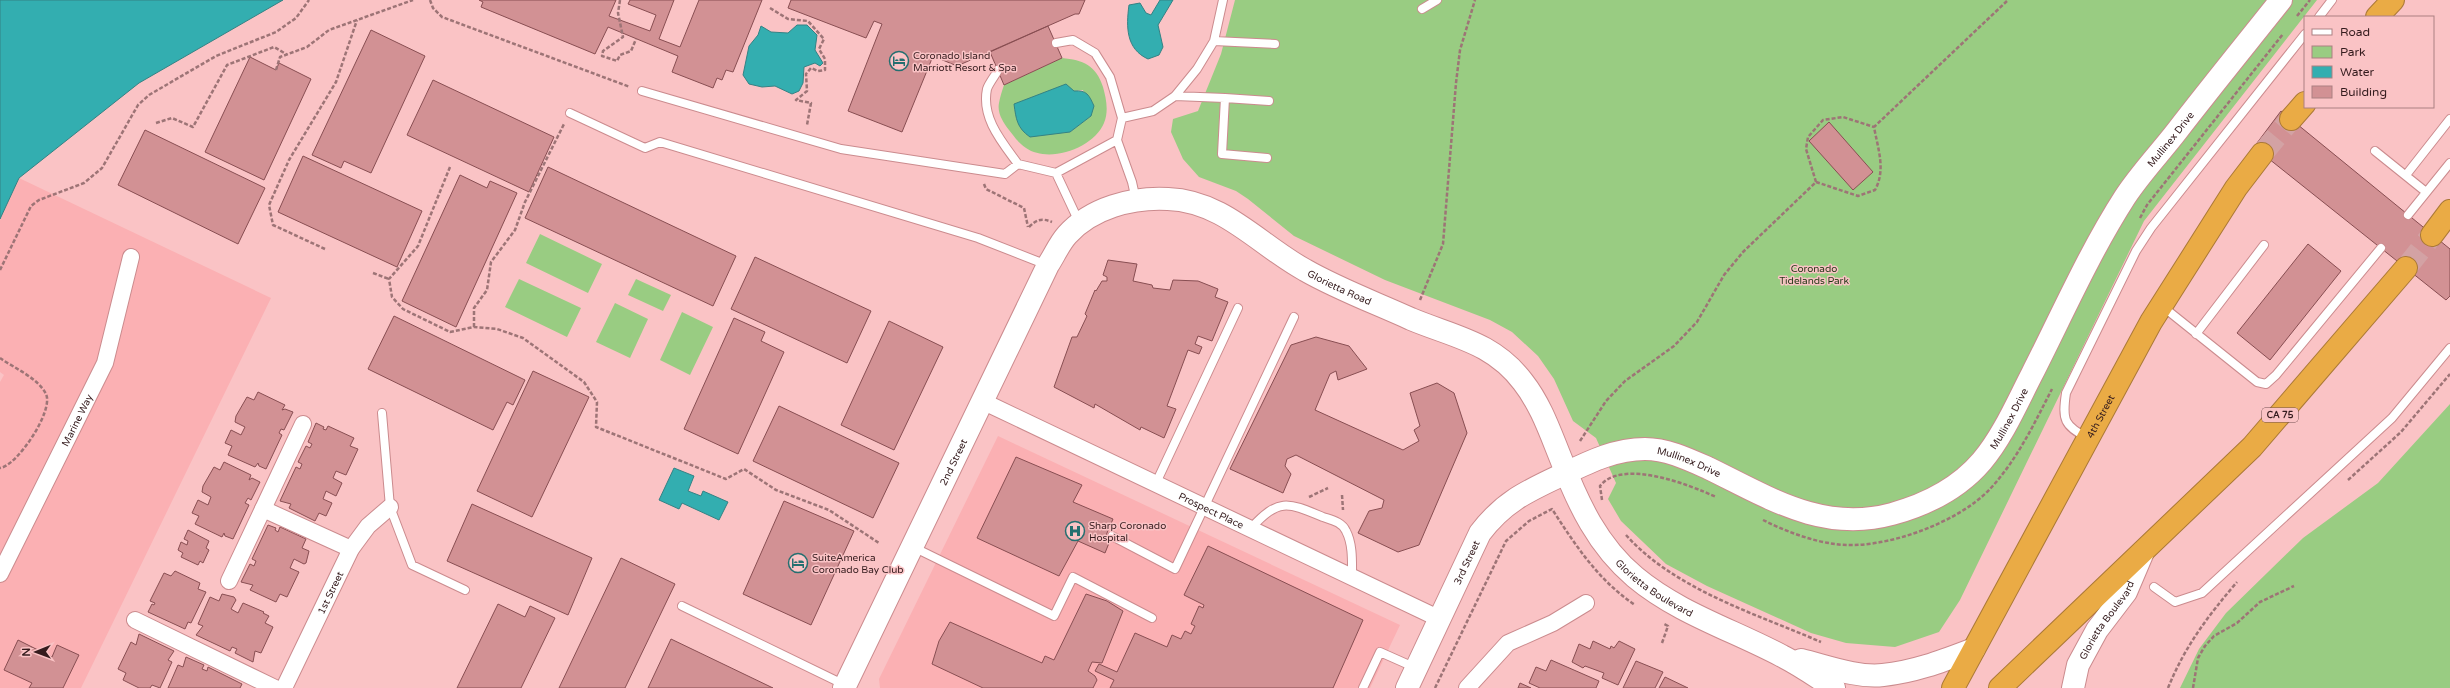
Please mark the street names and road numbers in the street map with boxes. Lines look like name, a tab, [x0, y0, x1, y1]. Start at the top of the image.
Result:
street label: Mullinex Drive	[2145, 109, 2197, 170]
street label: Glorietta Road	[1305, 268, 1373, 308]
street label: Mullinex Drive	[1988, 386, 2031, 452]
street label: Marine Way	[60, 392, 96, 448]
street label: 4th Street	[2084, 393, 2118, 440]
road number: CA 75	[2262, 408, 2298, 422]
street label: 2nd Street	[938, 437, 970, 487]
street label: Mullinex Drive	[1656, 445, 1723, 480]
street label: Prospect Place	[1176, 490, 1246, 532]
street label: 3rd Street	[1452, 538, 1483, 587]
street label: Glorietta Boulevard	[1613, 557, 1695, 620]
street label: 1st Street	[316, 569, 346, 616]
street label: Glorietta Boulevard	[2077, 579, 2137, 662]

